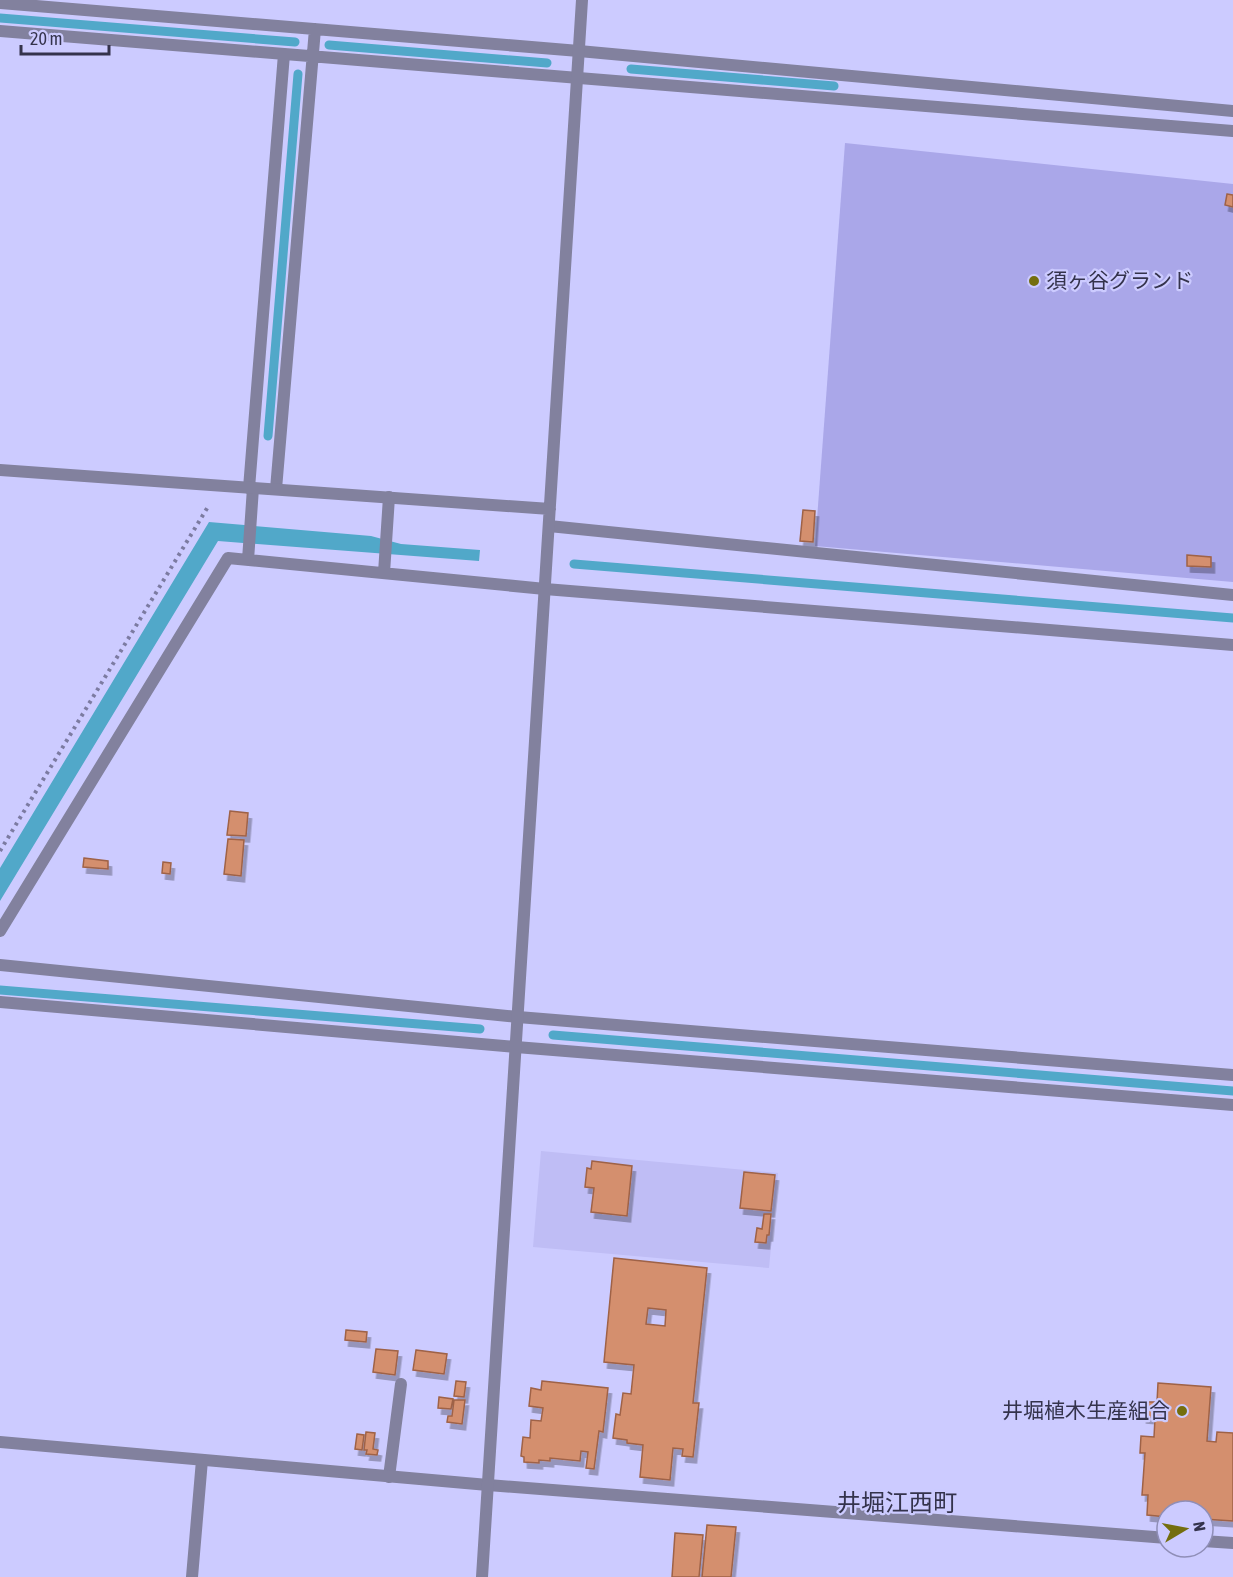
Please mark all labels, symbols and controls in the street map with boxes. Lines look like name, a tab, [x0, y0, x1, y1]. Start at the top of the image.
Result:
scale bar	[21, 18, 110, 56]
text: 20 m	[30, 28, 62, 49]
place label: 須ヶ谷グランド	[1046, 268, 1193, 292]
marker: 須ヶ谷グランド	[1027, 274, 1041, 288]
place label: 井堀植木生産組合	[1002, 1398, 1170, 1422]
marker: 井堀植木生産組合	[1175, 1404, 1189, 1418]
district label: 井堀江西町	[837, 1489, 957, 1516]
north arrow	[1155, 1499, 1215, 1559]
text: N	[1190, 1520, 1209, 1533]

